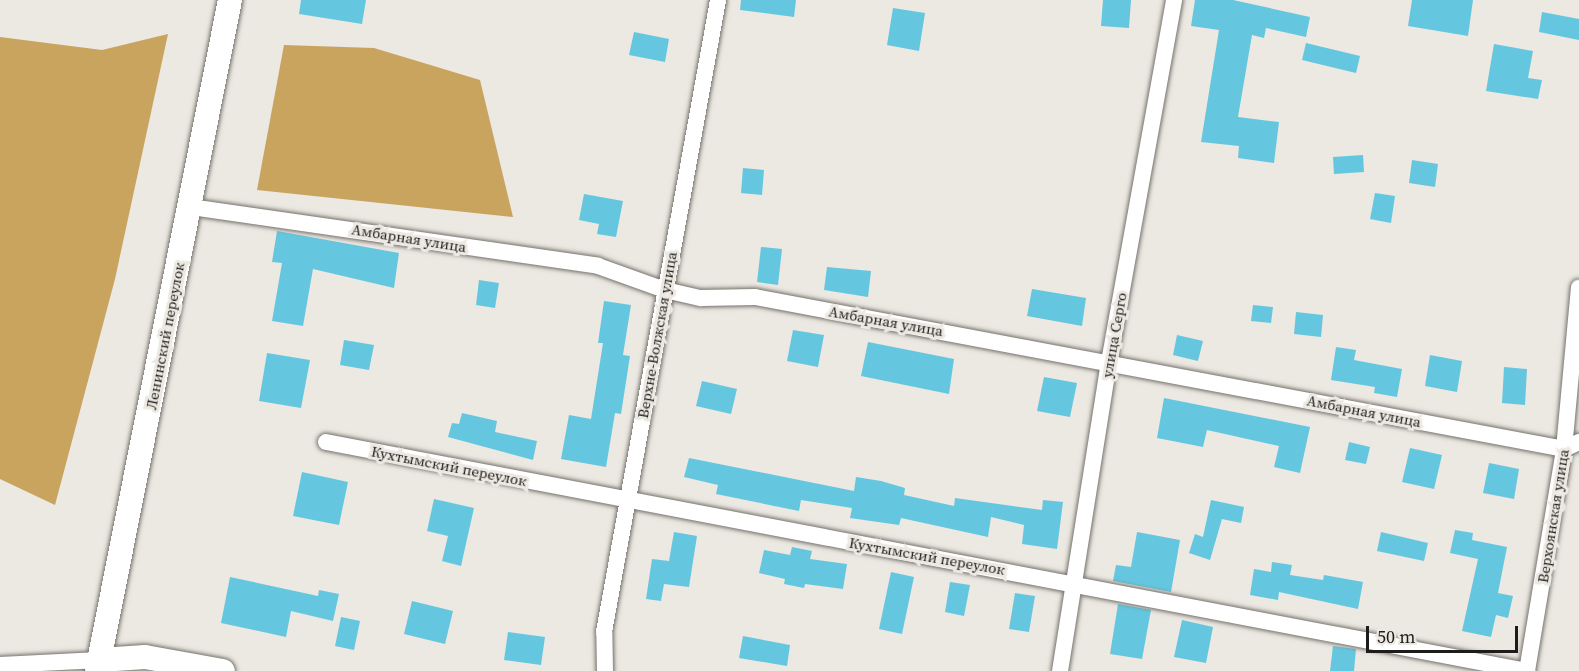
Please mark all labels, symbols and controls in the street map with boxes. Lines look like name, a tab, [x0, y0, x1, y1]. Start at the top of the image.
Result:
street label: Амбарная улица	[350, 220, 468, 256]
street label: Верхне-Волжская улица	[633, 250, 681, 420]
street label: Ленинский переулок	[142, 261, 188, 411]
street label: улица Серго	[1098, 291, 1130, 379]
street label: Амбарная улица	[827, 302, 945, 340]
street label: Амбарная улица	[1305, 391, 1423, 431]
street label: Кухтымский переулок	[370, 442, 528, 490]
street label: Верхоянская улица	[1534, 448, 1572, 584]
street label: Кухтымский переулок	[848, 533, 1006, 579]
scale bar	[1369, 614, 1520, 652]
text: 50 m	[1377, 624, 1415, 649]

